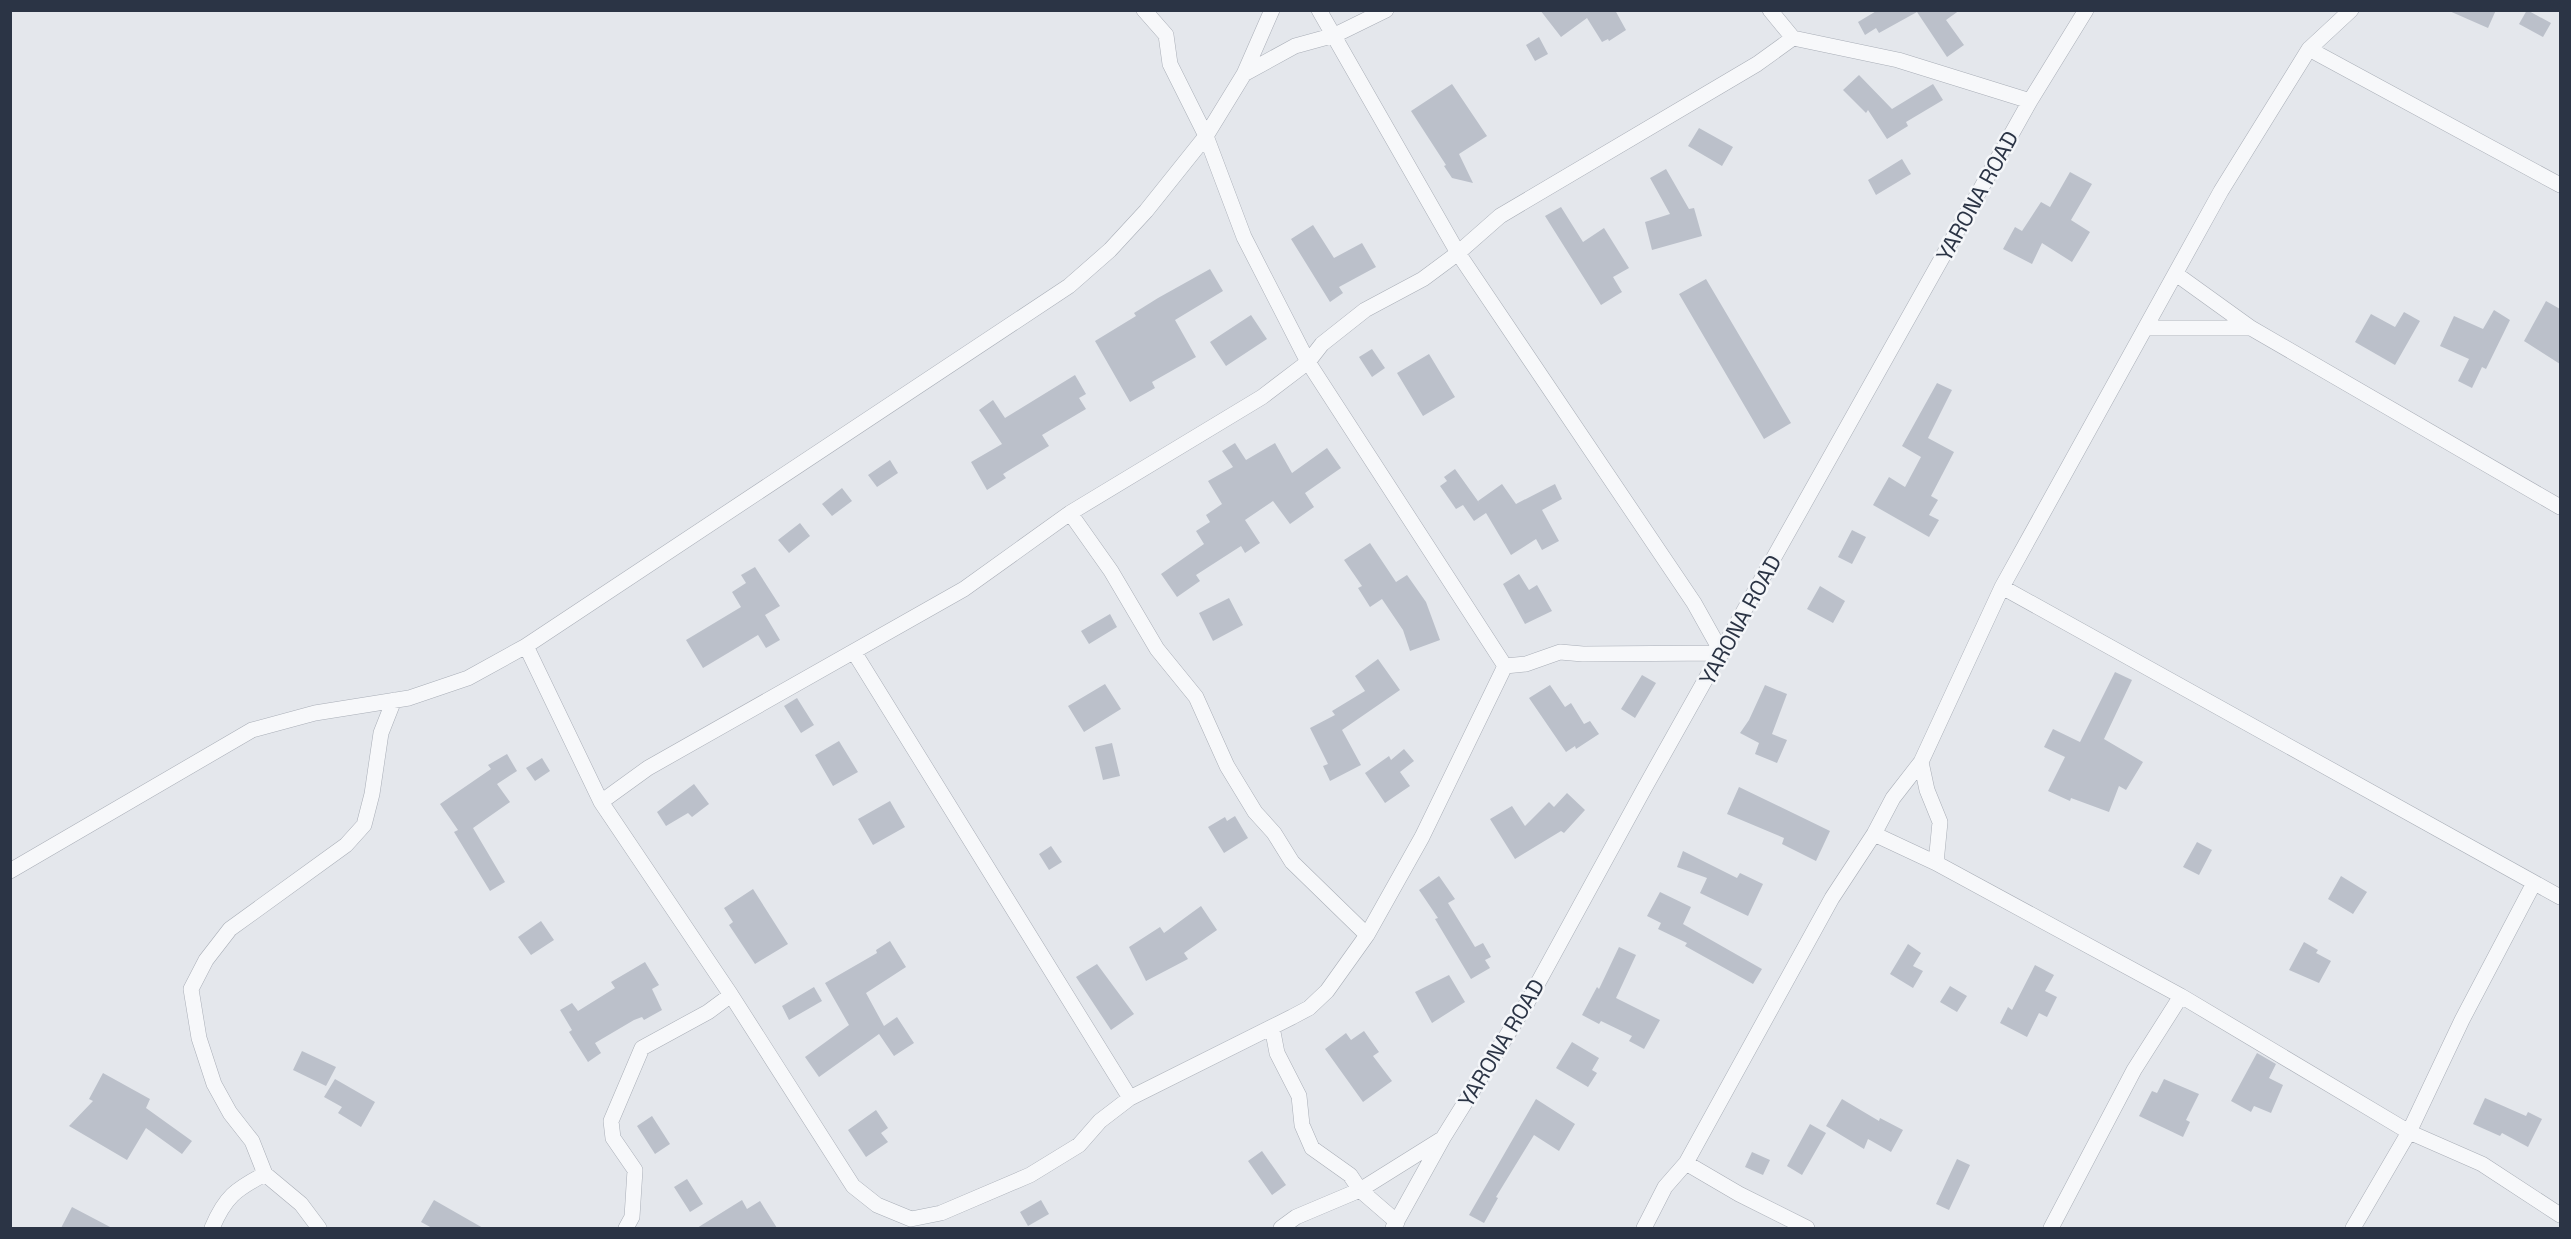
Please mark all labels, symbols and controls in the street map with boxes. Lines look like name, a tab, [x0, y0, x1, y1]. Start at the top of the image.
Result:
street label: YARONA ROAD	[1930, 126, 2024, 266]
street label: YARONA ROAD	[1693, 550, 1787, 690]
street label: YARONA ROAD	[1452, 974, 1550, 1112]

